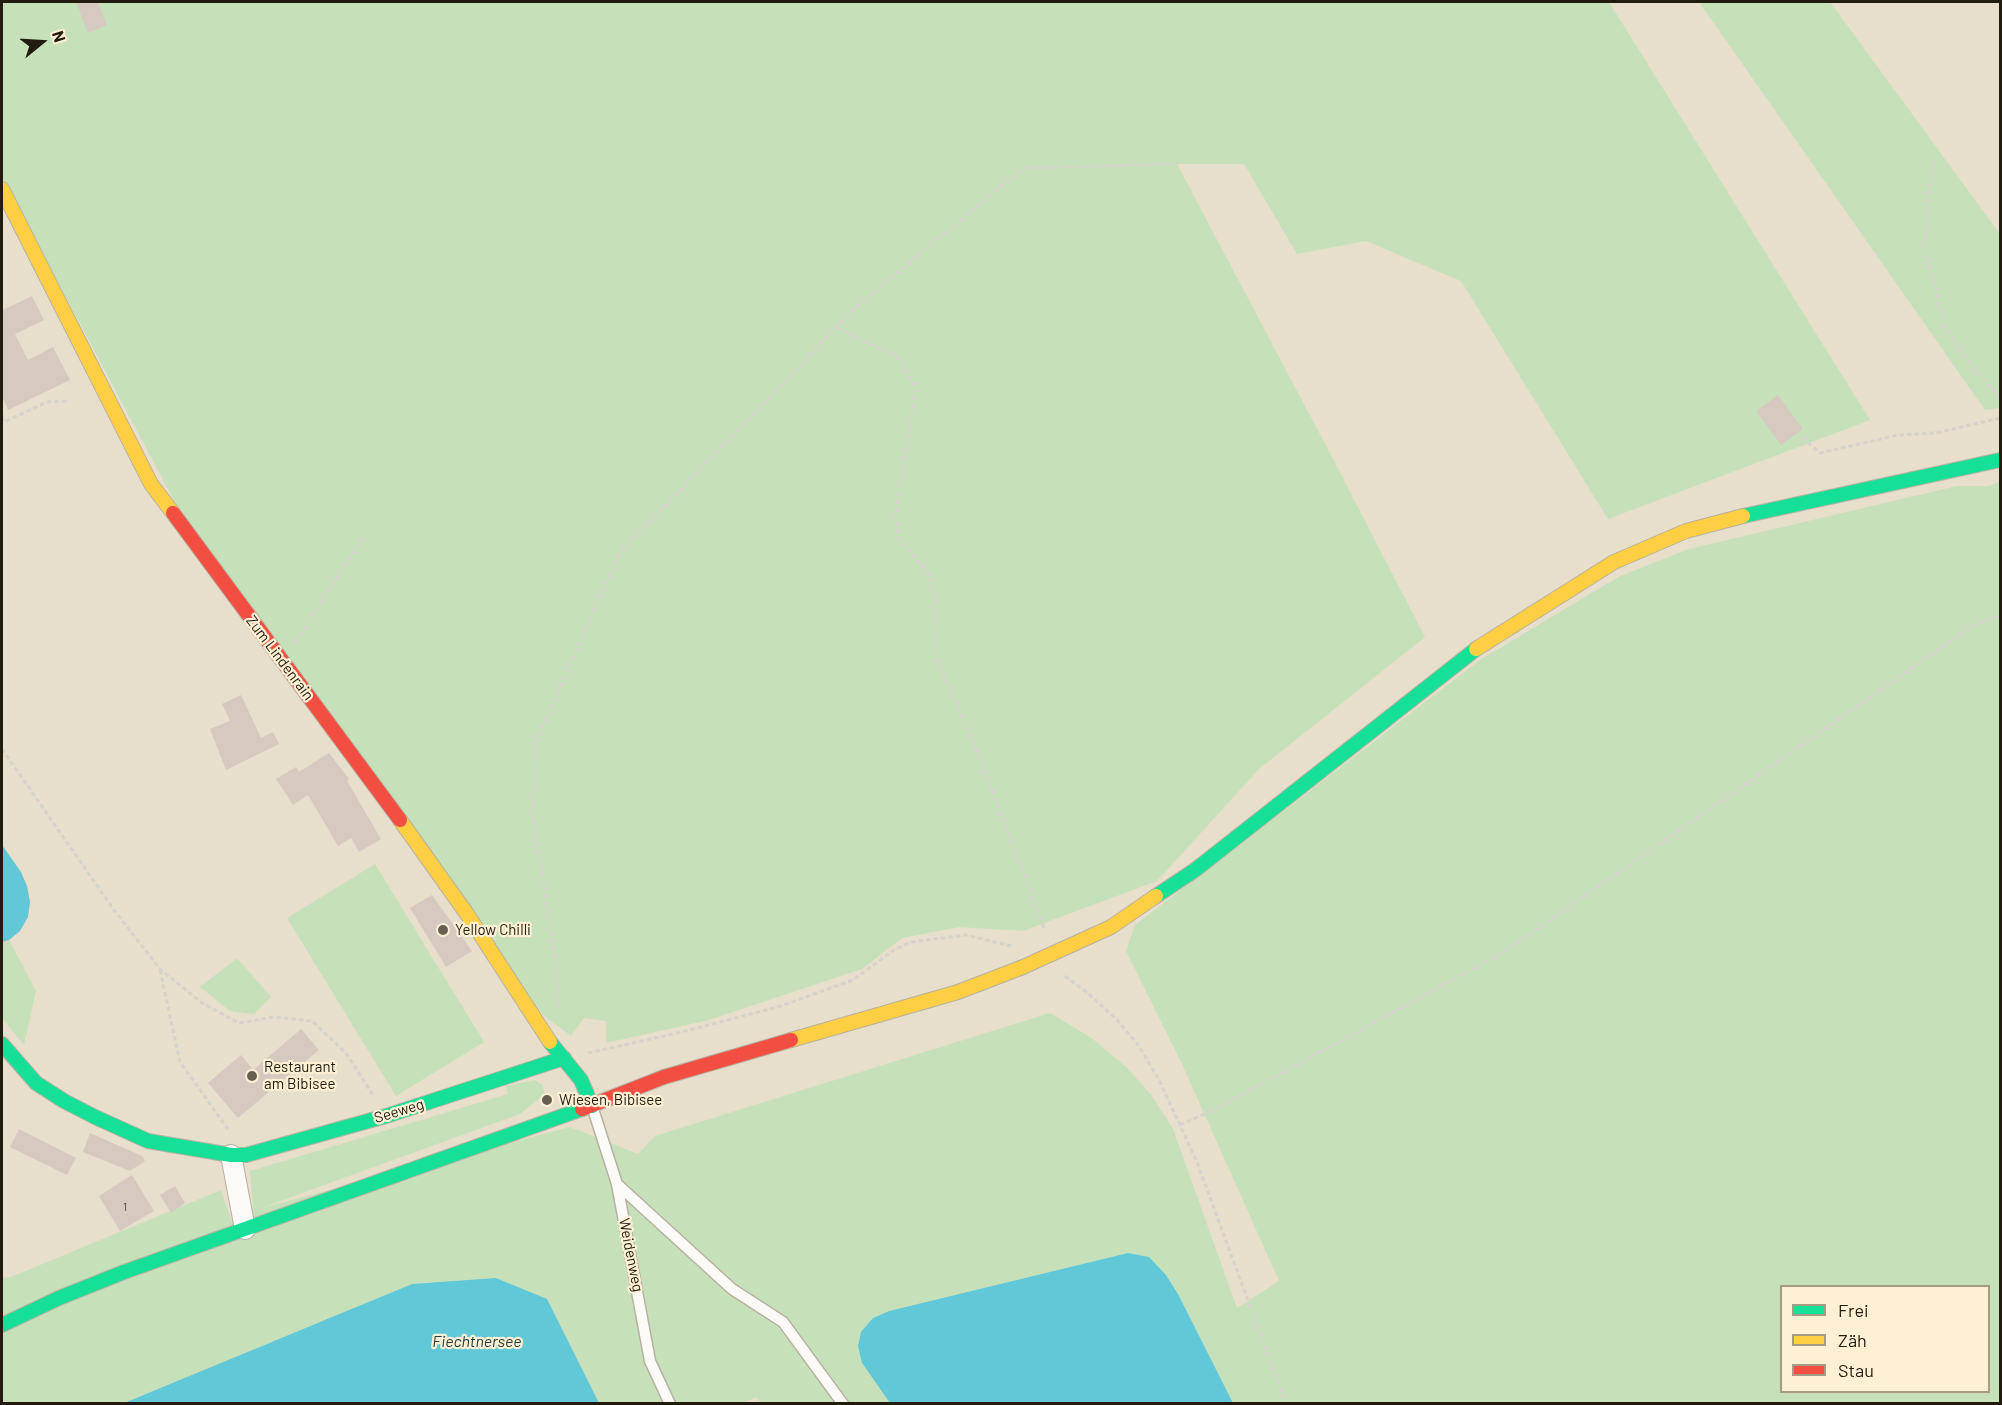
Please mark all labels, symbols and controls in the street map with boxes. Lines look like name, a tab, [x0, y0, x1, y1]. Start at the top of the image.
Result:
north arrow	[12, 12, 72, 72]
text: N	[49, 28, 70, 44]
street label: Zum Lindenrain	[242, 612, 318, 704]
place label: Yellow Chilli	[455, 921, 531, 939]
marker: Yellow Chilli	[436, 923, 450, 937]
place label: Restaurant am Bibisee	[264, 1058, 336, 1093]
marker: Restaurant am Bibisee	[245, 1069, 259, 1083]
place label: Wiesen, Bibisee	[559, 1091, 662, 1109]
marker: Wiesen, Bibisee	[540, 1093, 554, 1107]
street label: Seeweg	[372, 1095, 426, 1127]
house number: 1	[123, 1200, 127, 1214]
street label: Weidenweg	[615, 1216, 647, 1294]
legend	[1780, 1285, 1990, 1393]
text: Frei	[1838, 1299, 1869, 1321]
text: Zäh	[1838, 1329, 1867, 1351]
water label: Fiechtnersee	[432, 1332, 522, 1352]
text: Stau	[1838, 1359, 1874, 1381]

